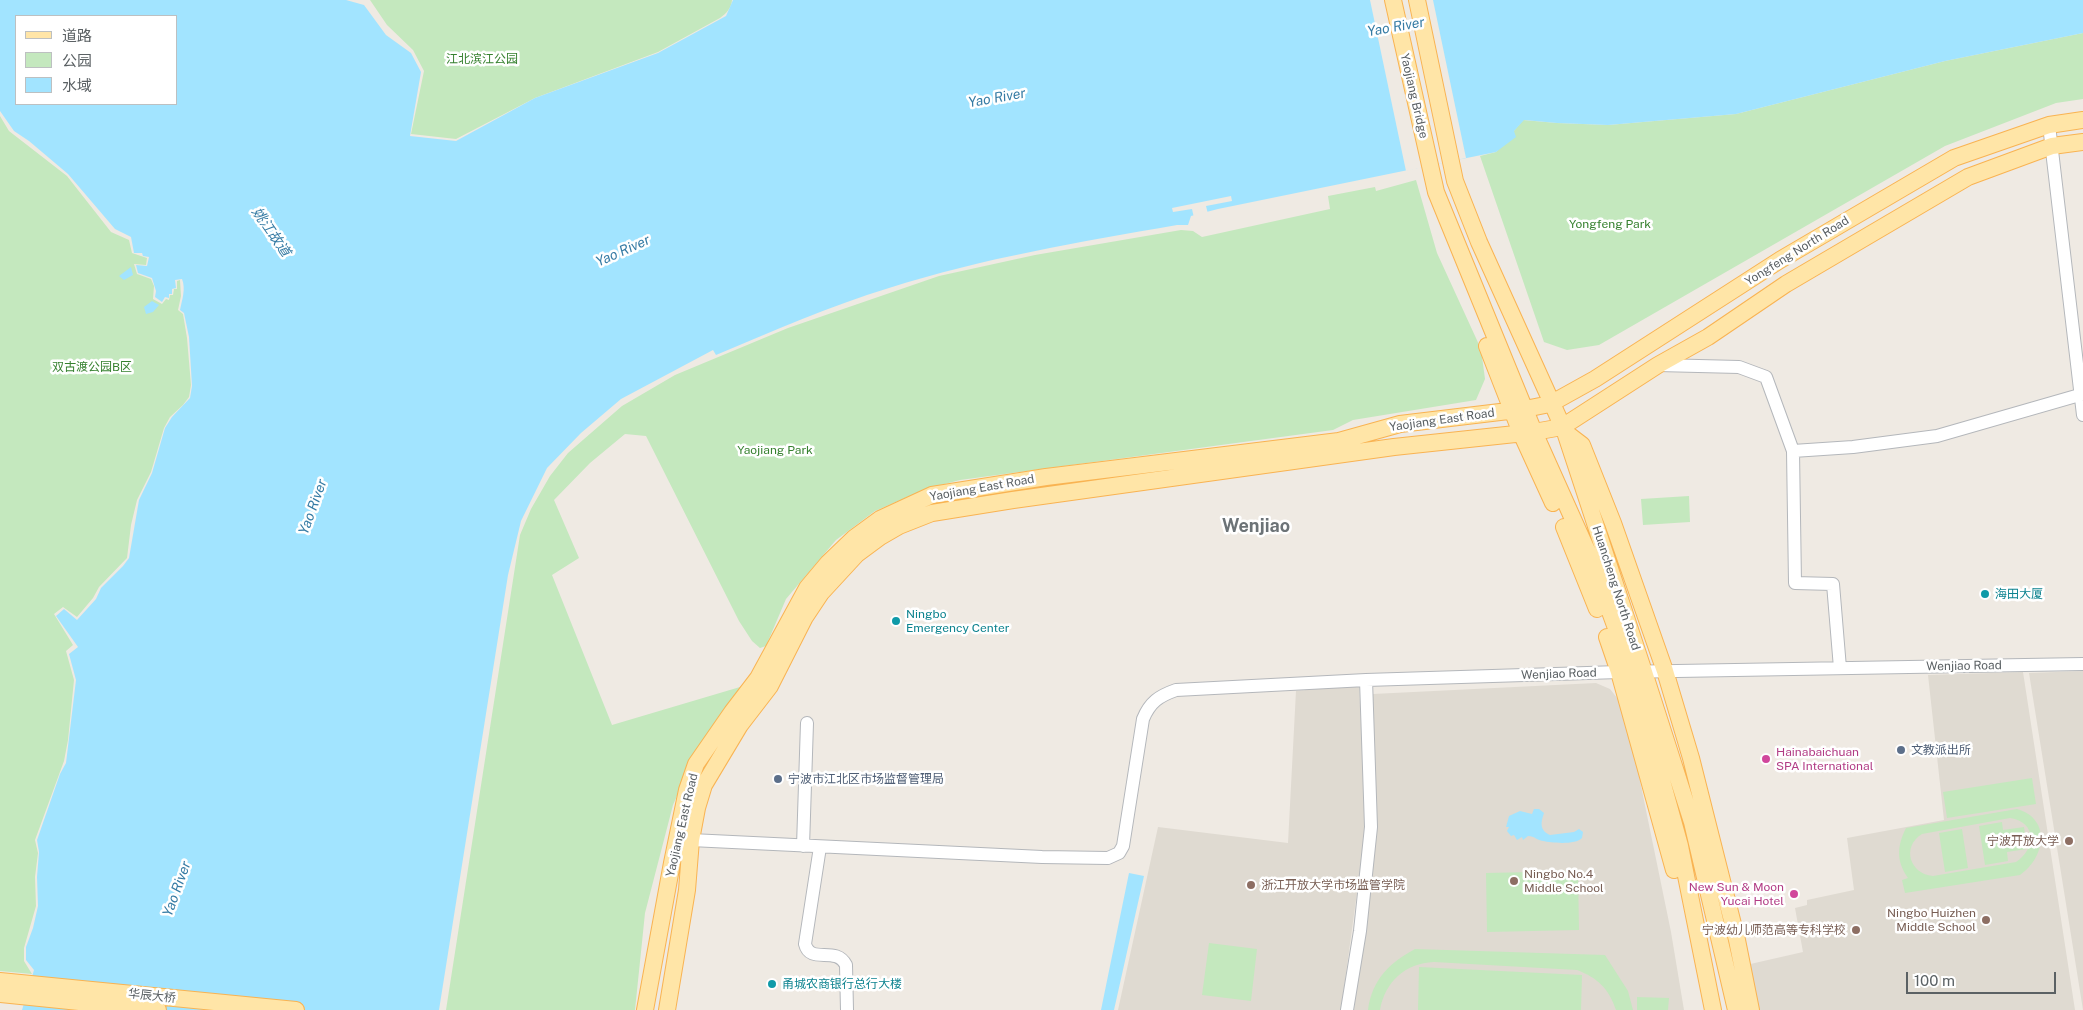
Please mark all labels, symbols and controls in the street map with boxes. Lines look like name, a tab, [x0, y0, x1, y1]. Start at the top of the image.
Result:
water label: Yao River	[1366, 14, 1426, 40]
legend	[15, 15, 178, 105]
text: 道路	[62, 27, 92, 44]
text: 公园	[62, 52, 92, 69]
park label: 江北滨江公园	[446, 52, 518, 66]
street label: Yaojiang Bridge	[1397, 52, 1431, 140]
text: 水域	[62, 77, 92, 94]
water label: Yao River	[967, 85, 1027, 111]
water label: 姚江故道	[248, 204, 294, 260]
street label: Yongfeng North Road	[1742, 213, 1852, 289]
park label: Yongfeng Park	[1569, 217, 1651, 231]
water label: Yao River	[593, 232, 653, 270]
park label: 双古渡公园B区	[52, 360, 132, 374]
street label: Yaojiang East Road	[1389, 405, 1495, 435]
park label: Yaojiang Park	[737, 443, 813, 457]
street label: Yaojiang East Road	[929, 472, 1035, 504]
water label: Yao River	[295, 477, 331, 537]
district label: Wenjiao	[1222, 515, 1290, 537]
street label: Huancheng North Road	[1589, 524, 1643, 652]
place label: 海田大厦	[1995, 587, 2043, 601]
marker: 海田大厦	[1979, 588, 1991, 600]
place label: Ningbo Emergency Center	[906, 607, 1009, 635]
marker: Ningbo Emergency Center	[890, 615, 902, 627]
street label: Wenjiao Road	[1926, 658, 2002, 674]
street label: Wenjiao Road	[1521, 665, 1597, 683]
place label: 文教派出所	[1911, 743, 1971, 757]
marker: 文教派出所	[1895, 744, 1907, 756]
place label: Hainabaichuan SPA International	[1776, 745, 1873, 773]
marker: Hainabaichuan SPA International	[1760, 753, 1772, 765]
street label: Yaojiang East Road	[663, 772, 701, 878]
place label: 宁波市江北区市场监督管理局	[788, 772, 944, 786]
marker: 宁波市江北区市场监督管理局	[772, 773, 784, 785]
place label: 宁波开放大学	[1987, 834, 2059, 848]
marker: 宁波开放大学	[2063, 835, 2075, 847]
water label: Yao River	[159, 859, 195, 919]
place label: Ningbo No.4 Middle School	[1524, 867, 1604, 895]
marker: Ningbo No.4 Middle School	[1508, 875, 1520, 887]
place label: 浙江开放大学市场监管学院	[1261, 878, 1405, 892]
marker: 浙江开放大学市场监管学院	[1245, 879, 1257, 891]
place label: New Sun & Moon Yucai Hotel	[1689, 880, 1784, 908]
marker: New Sun & Moon Yucai Hotel	[1788, 888, 1800, 900]
place label: Ningbo Huizhen Middle School	[1887, 906, 1976, 934]
marker: Ningbo Huizhen Middle School	[1980, 914, 1992, 926]
place label: 宁波幼儿师范高等专科学校	[1702, 923, 1846, 937]
marker: 宁波幼儿师范高等专科学校	[1850, 924, 1862, 936]
scale bar	[1908, 962, 2058, 994]
text: 100 m	[1914, 972, 1955, 989]
place label: 甬城农商银行总行大楼	[782, 977, 902, 991]
marker: 甬城农商银行总行大楼	[766, 978, 778, 990]
street label: 华辰大桥	[127, 986, 177, 1006]

